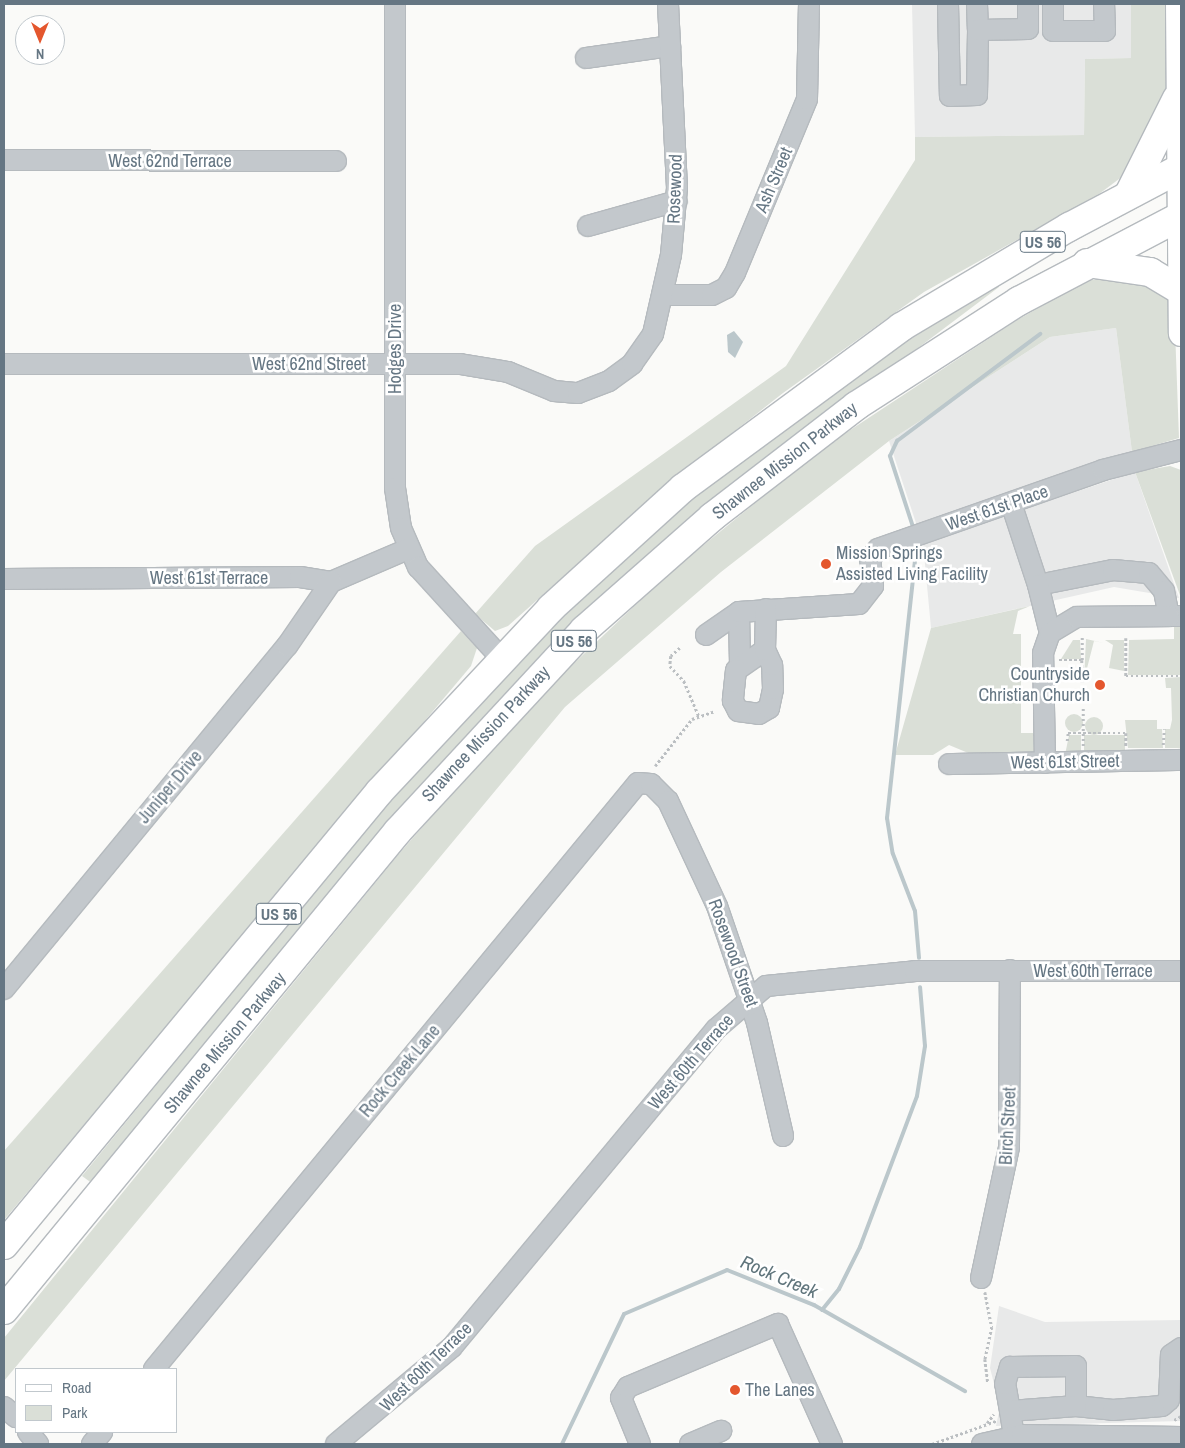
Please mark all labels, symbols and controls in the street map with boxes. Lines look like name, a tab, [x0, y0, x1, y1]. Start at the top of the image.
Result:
north arrow	[15, 15, 65, 65]
text: N	[36, 45, 44, 63]
street label: Ash Street	[751, 144, 797, 216]
street label: West 62nd Terrace	[108, 150, 232, 172]
street label: Rosewood	[663, 154, 687, 224]
road number: US 56	[1019, 228, 1067, 256]
street label: Hodges Drive	[384, 304, 406, 394]
street label: West 62nd Street	[252, 353, 366, 375]
street label: Shawnee Mission Parkway	[708, 398, 862, 524]
street label: West 61st Place	[943, 480, 1051, 536]
place label: Mission Springs Assisted Living Facility	[836, 543, 988, 586]
marker: Mission Springs Assisted Living Facility	[820, 558, 832, 570]
street label: West 61st Terrace	[150, 567, 268, 589]
road number: US 56	[550, 627, 598, 654]
street label: Shawnee Mission Parkway	[417, 662, 555, 806]
place label: Countryside Christian Church	[978, 664, 1090, 706]
marker: Countryside Christian Church	[1094, 679, 1106, 691]
street label: Juniper Drive	[133, 746, 207, 828]
street label: West 61st Street	[1010, 750, 1120, 774]
street label: Rosewood Street	[703, 896, 763, 1010]
road number: US 56	[255, 901, 303, 928]
street label: West 60th Terrace	[1033, 960, 1153, 982]
street label: Shawnee Mission Parkway	[160, 968, 290, 1118]
street label: West 60th Terrace	[644, 1010, 738, 1114]
street label: Rock Creek Lane	[355, 1020, 445, 1122]
street label: Birch Street	[995, 1087, 1021, 1165]
water label: Rock Creek	[737, 1251, 821, 1303]
street label: West 60th Terrace	[376, 1318, 476, 1416]
legend	[15, 1368, 178, 1433]
text: Road	[62, 1377, 91, 1398]
place label: The Lanes	[745, 1379, 815, 1401]
marker: The Lanes	[729, 1384, 741, 1396]
text: Park	[62, 1402, 87, 1423]

